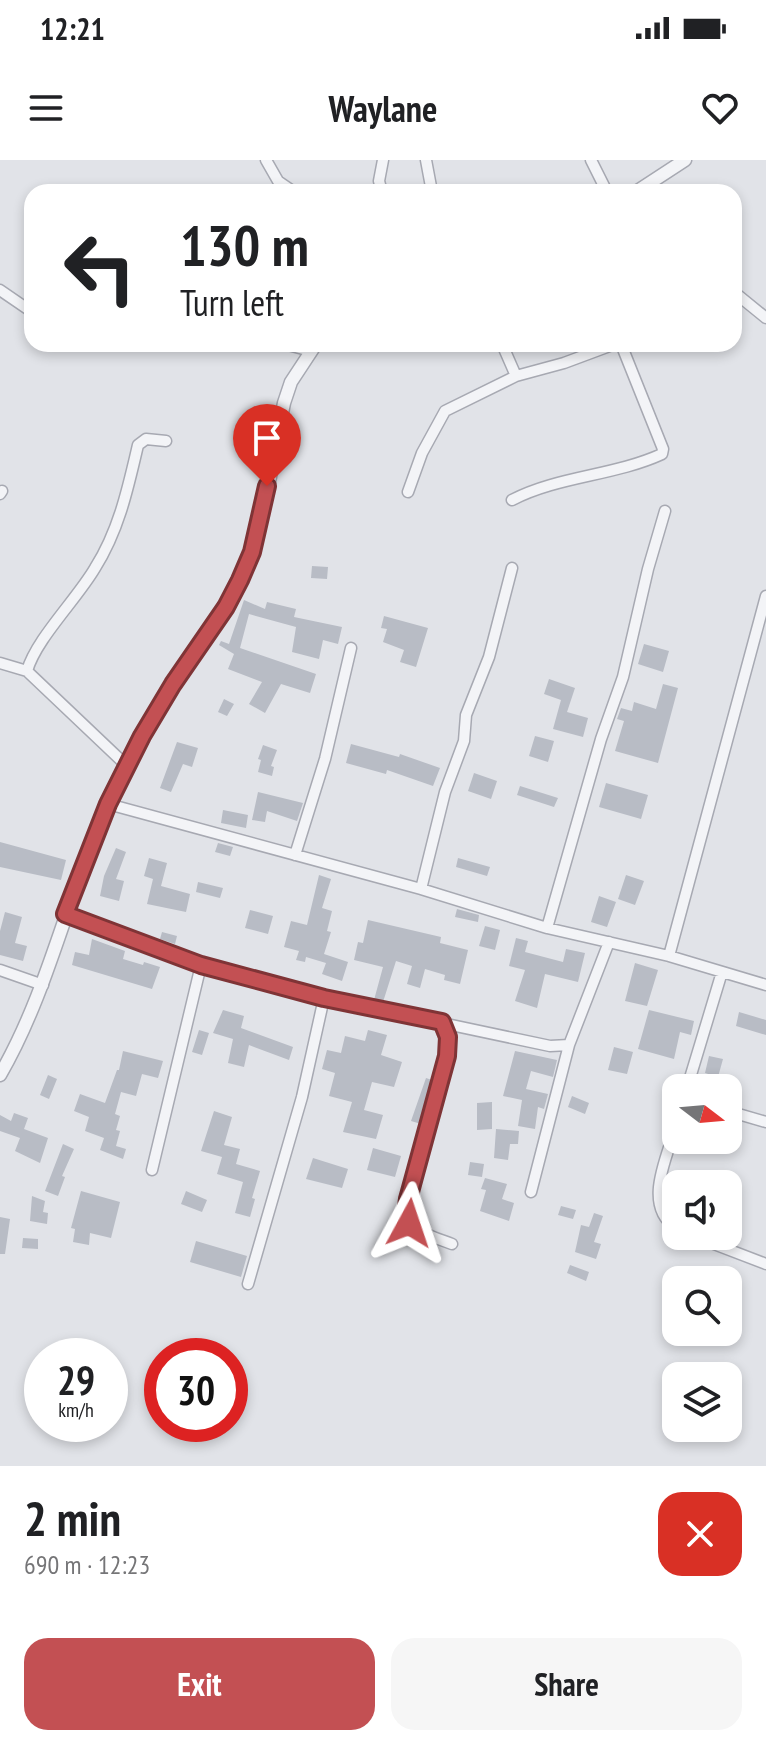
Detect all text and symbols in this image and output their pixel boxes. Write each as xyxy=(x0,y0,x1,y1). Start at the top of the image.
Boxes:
text: 12:21 xyxy=(40,9,105,48)
text: Waylane xyxy=(329,85,437,132)
icon: menu xyxy=(24,86,68,130)
icon: heart xyxy=(698,86,742,130)
text: 130 m xyxy=(180,209,309,281)
icon: left xyxy=(48,216,152,320)
text: Turn left xyxy=(180,279,284,326)
pin xyxy=(233,404,301,486)
icon: arrive xyxy=(245,416,289,460)
north arrow xyxy=(662,1074,742,1154)
map controls xyxy=(662,1074,742,1442)
button: sound xyxy=(662,1170,742,1250)
position arrow xyxy=(367,1181,451,1265)
button: search xyxy=(662,1266,742,1346)
speed limit sign: 30 xyxy=(144,1338,248,1442)
text: 29 xyxy=(57,1354,95,1406)
button: layers xyxy=(662,1362,742,1442)
text: km/h xyxy=(58,1397,94,1423)
text: 2 min xyxy=(24,1487,121,1549)
button: close xyxy=(658,1492,742,1576)
text: 690 m · 12:23 xyxy=(24,1548,150,1581)
button: Exit xyxy=(24,1638,375,1730)
button: Share xyxy=(391,1638,742,1730)

